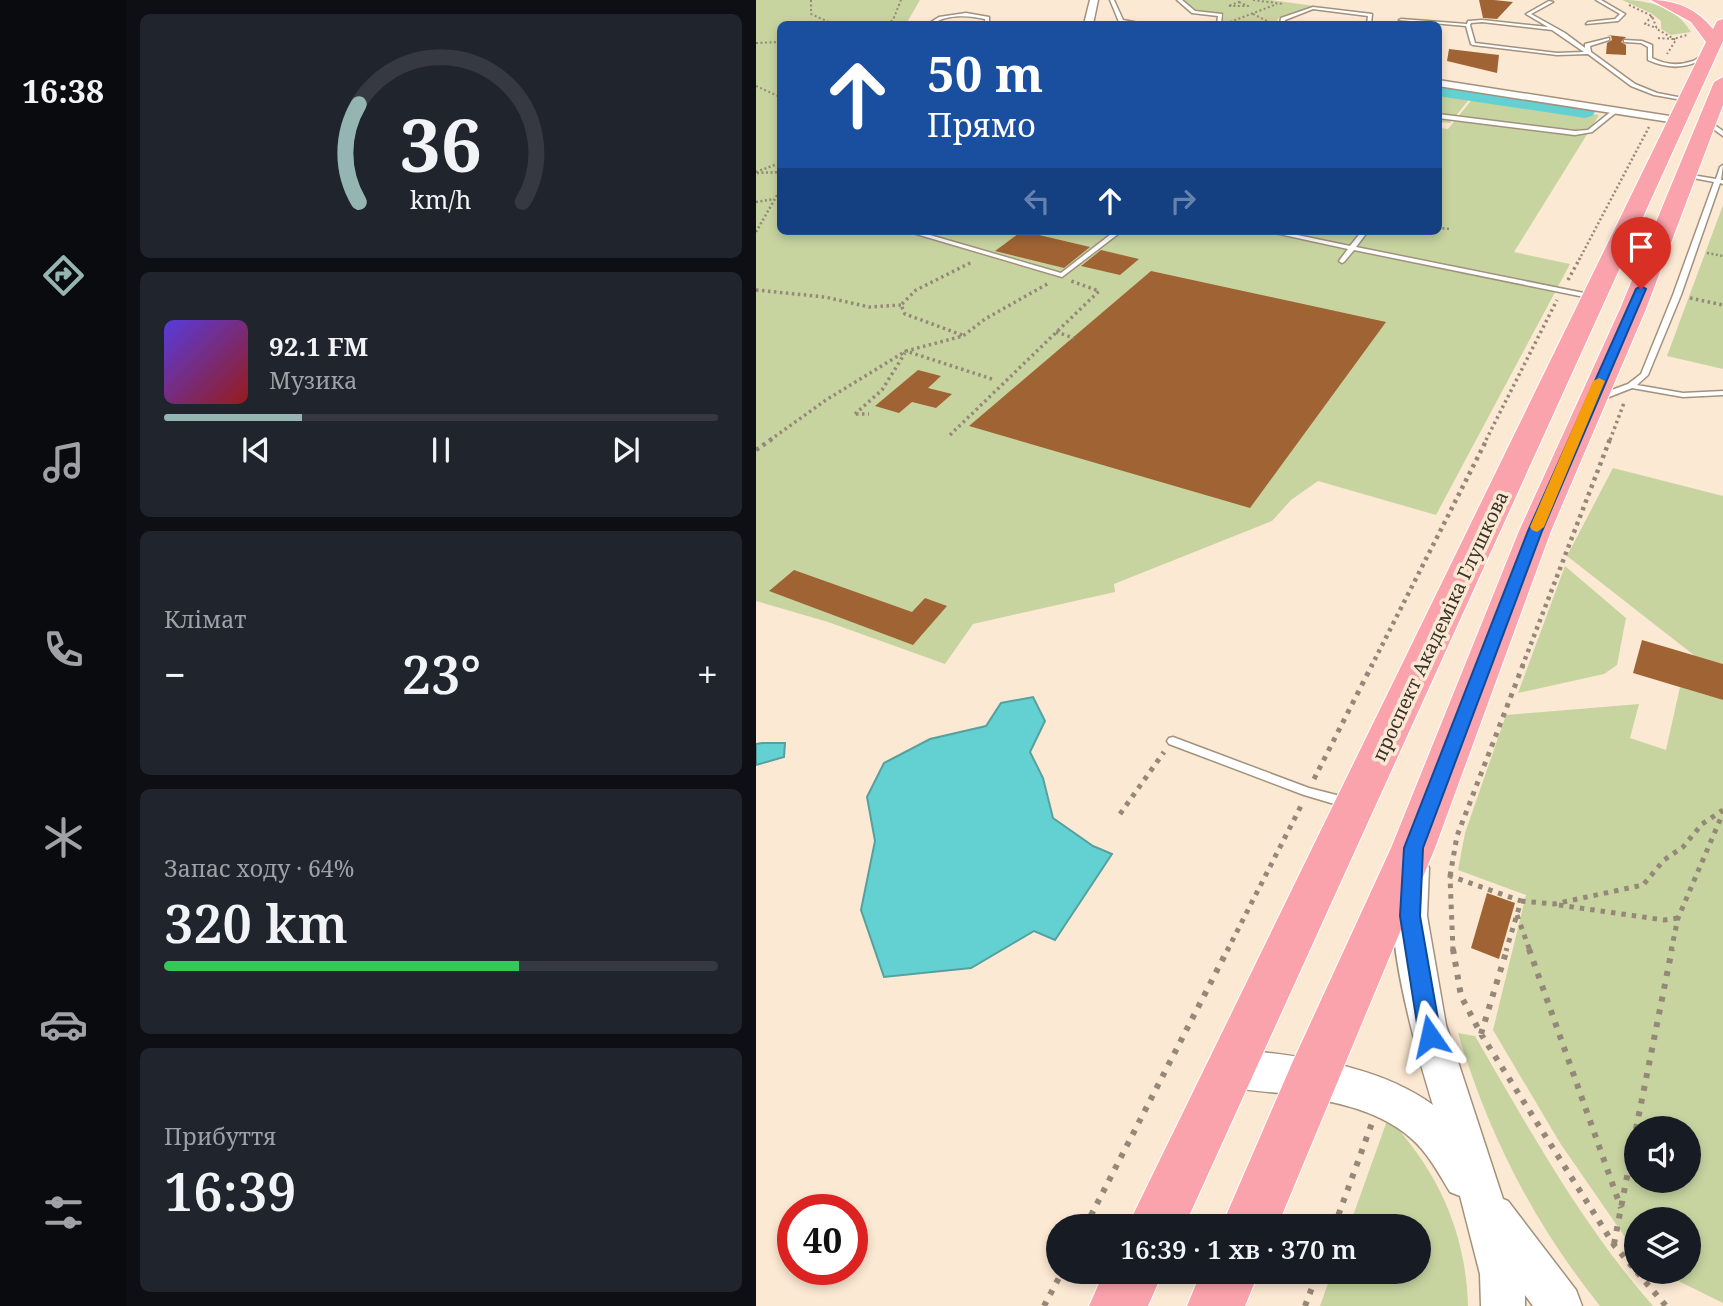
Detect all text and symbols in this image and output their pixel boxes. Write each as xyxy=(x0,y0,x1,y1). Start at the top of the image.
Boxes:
text: 50 m xyxy=(927,40,1043,106)
icon: ahead xyxy=(812,49,903,140)
text: 16:38 xyxy=(22,69,104,112)
text: 36 xyxy=(400,95,482,194)
text: Прямо xyxy=(927,103,1036,146)
text: km/h xyxy=(410,182,472,216)
icon: left xyxy=(1018,182,1056,220)
icon: ahead xyxy=(1091,182,1129,220)
icon: right xyxy=(1164,182,1202,220)
pin xyxy=(1611,217,1671,289)
icon: arrive xyxy=(1622,228,1660,266)
icon: directions xyxy=(39,251,88,300)
text: 92.1 FM xyxy=(269,328,368,364)
text: Музика xyxy=(269,364,357,396)
icon: previous xyxy=(237,431,275,469)
icon: pause xyxy=(422,431,460,469)
icon: next xyxy=(607,431,645,469)
icon: music xyxy=(39,438,88,487)
street label: проспект Академіка Глушкова xyxy=(1366,487,1514,765)
text: Клімат xyxy=(164,603,246,635)
icon: phone xyxy=(39,625,88,674)
text: 23° xyxy=(402,638,481,709)
text: − xyxy=(164,648,186,700)
text: + xyxy=(697,648,718,700)
icon: climate xyxy=(39,813,88,862)
text: Запас ходу · 64% xyxy=(164,852,354,884)
text: 320 km xyxy=(164,887,348,958)
position arrow xyxy=(1393,999,1467,1073)
icon: car xyxy=(39,1000,88,1049)
map controls xyxy=(1624,1116,1701,1284)
button: sound xyxy=(1624,1116,1701,1193)
text: Прибуття xyxy=(164,1120,276,1152)
text: 16:39 xyxy=(164,1155,297,1226)
icon: filters xyxy=(39,1188,88,1237)
speed limit sign: 40 xyxy=(777,1194,868,1285)
button: layers xyxy=(1624,1207,1701,1284)
text: 16:39 · 1 хв · 370 m xyxy=(1120,1231,1357,1267)

